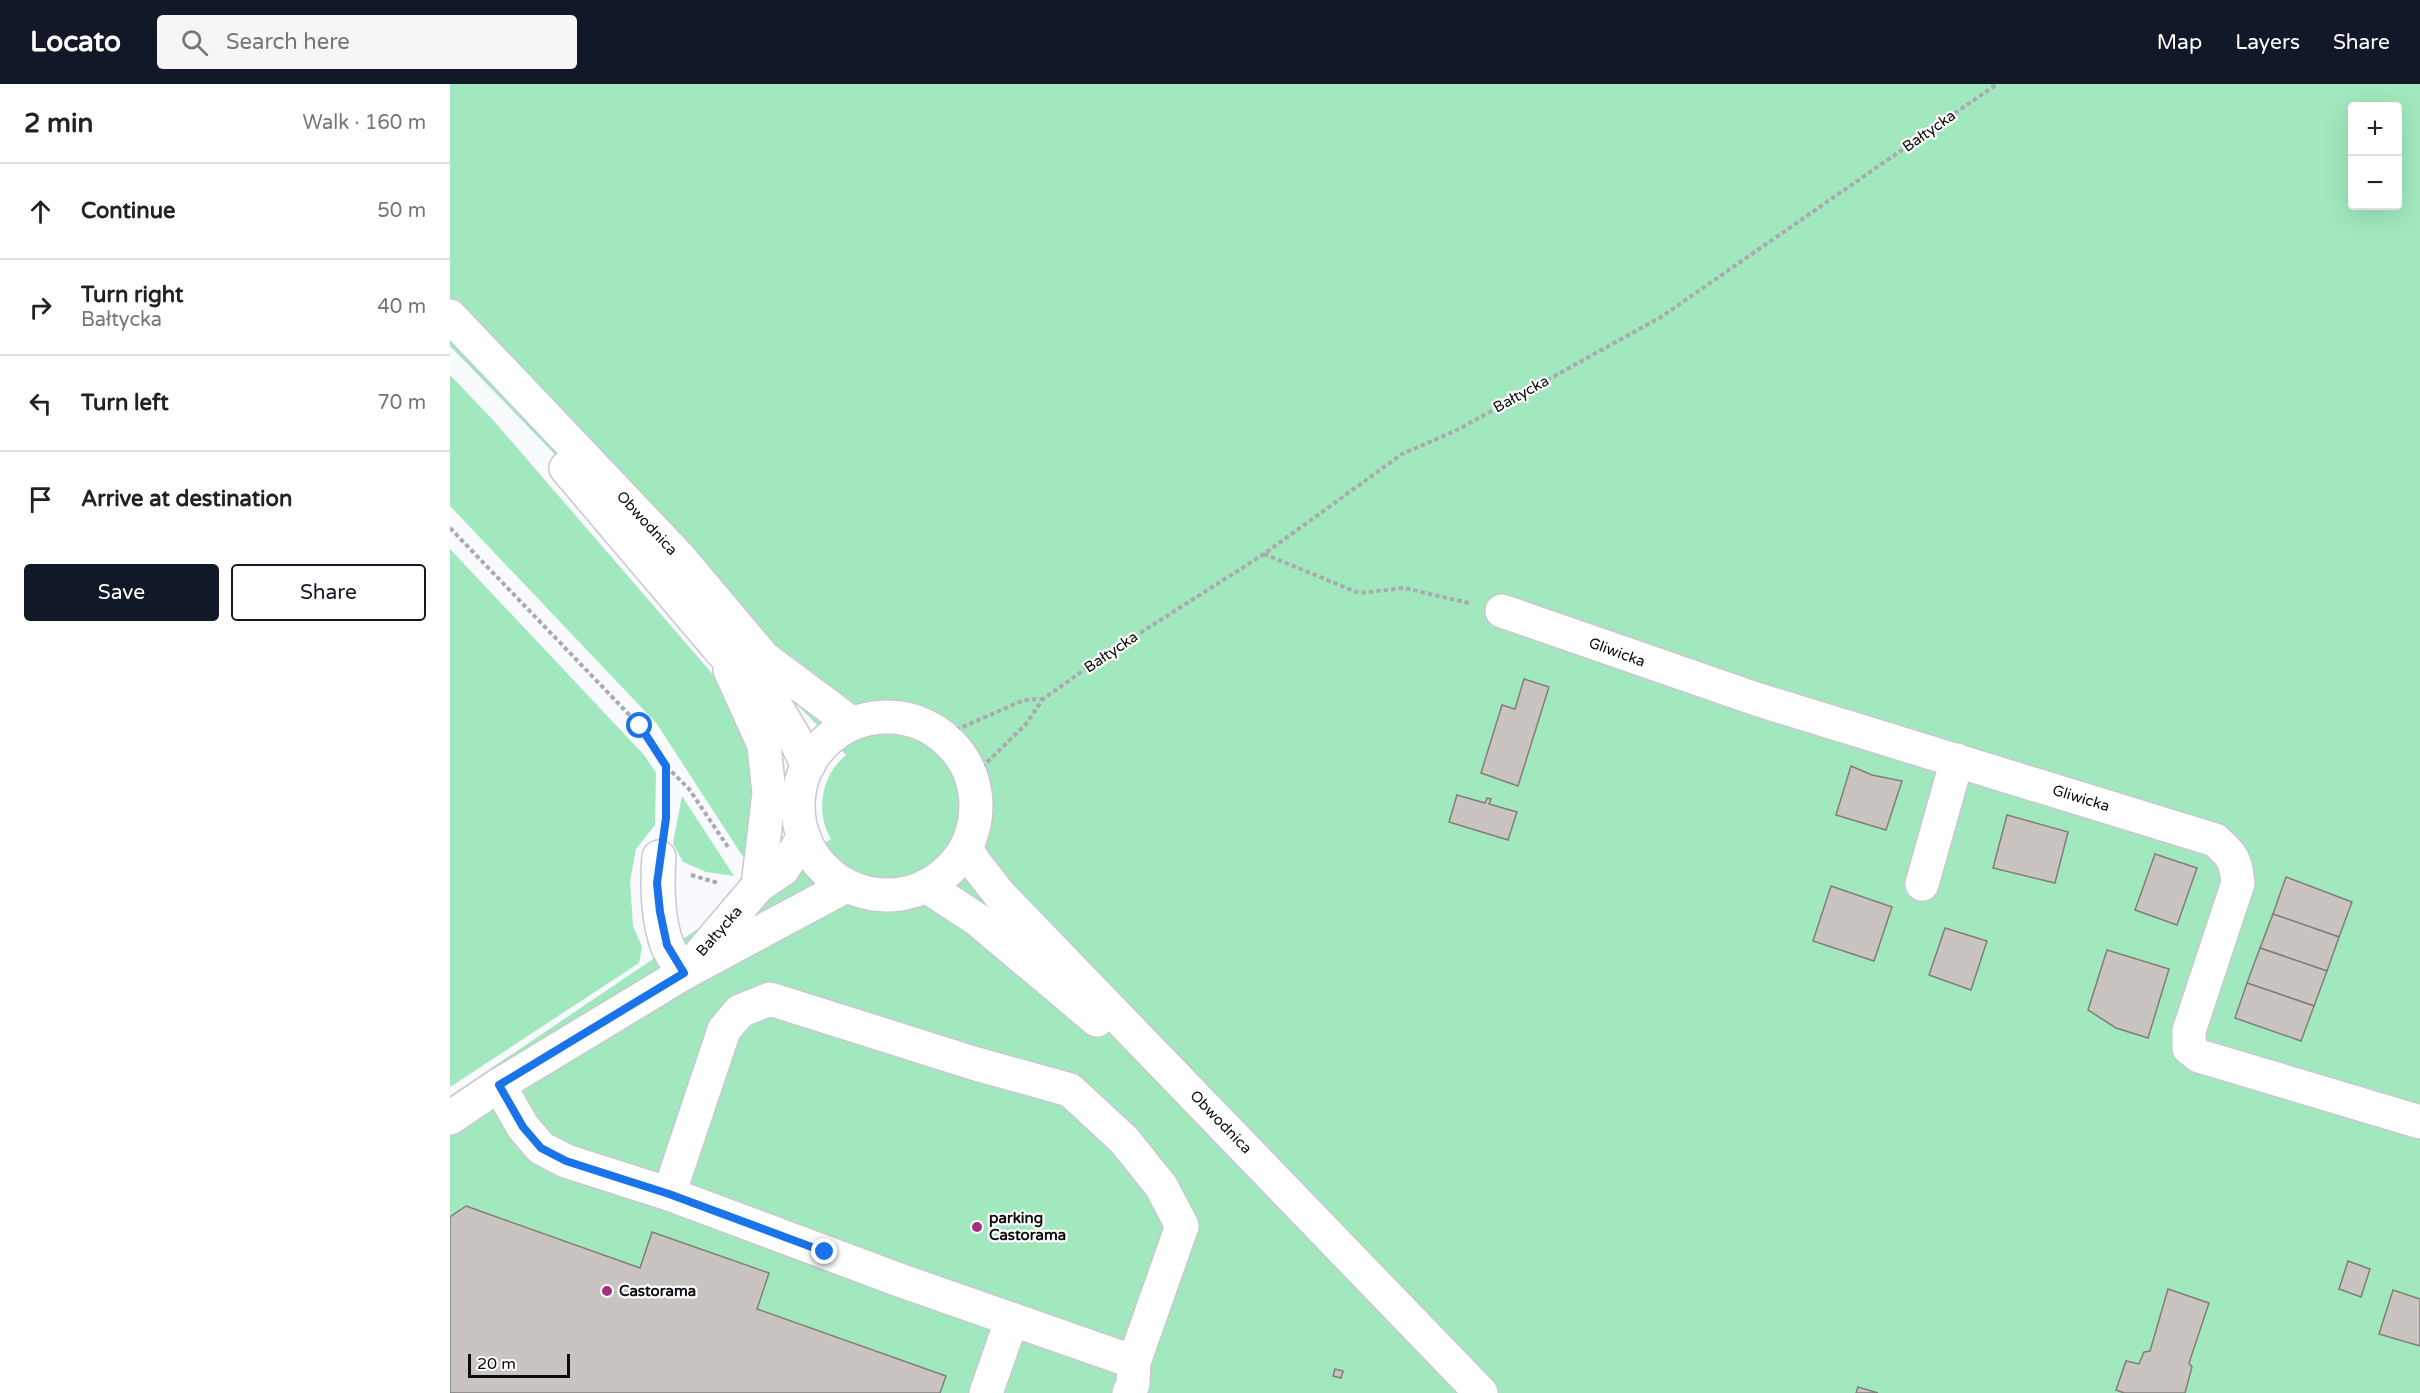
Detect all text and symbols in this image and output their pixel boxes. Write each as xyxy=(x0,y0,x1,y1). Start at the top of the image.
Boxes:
search box xyxy=(157,15,577,69)
text: Locato xyxy=(30,25,121,59)
icon: search xyxy=(178,26,211,59)
text: Search here xyxy=(226,29,350,55)
text: Map xyxy=(2157,30,2202,55)
text: Layers xyxy=(2235,30,2300,55)
text: Share xyxy=(2333,30,2390,55)
map controls xyxy=(2348,102,2402,210)
button: + xyxy=(2348,102,2402,156)
street label: Bałtycka xyxy=(1899,106,1959,156)
text: 2 min xyxy=(24,108,93,139)
text: Walk · 160 m xyxy=(303,111,426,135)
button: − xyxy=(2348,156,2402,210)
icon: ahead xyxy=(24,195,57,228)
text: Continue xyxy=(81,198,176,224)
text: 50 m xyxy=(377,199,426,223)
text: Turn right xyxy=(81,282,183,308)
icon: right xyxy=(24,291,57,324)
text: 40 m xyxy=(377,295,426,319)
text: Bałtycka xyxy=(81,308,162,332)
street label: Bałtycka xyxy=(1490,371,1552,417)
icon: left xyxy=(24,387,57,420)
text: Turn left xyxy=(81,390,169,416)
text: 70 m xyxy=(377,391,426,415)
icon: arrive xyxy=(24,483,57,516)
text: Arrive at destination xyxy=(81,486,292,512)
street label: Obwodnica xyxy=(613,487,681,559)
button: Save xyxy=(24,564,219,621)
button: Share xyxy=(231,564,426,621)
street label: Bałtycka xyxy=(1081,628,1141,676)
street label: Gliwicka xyxy=(1586,633,1648,671)
route start xyxy=(626,712,652,738)
street label: Gliwicka xyxy=(2050,781,2112,815)
street label: Bałtycka xyxy=(692,902,746,960)
street label: Obwodnica xyxy=(1186,1087,1256,1157)
place label: parking Castorama xyxy=(989,1209,1066,1244)
marker: parking Castorama xyxy=(970,1220,984,1234)
route end xyxy=(811,1238,837,1264)
place label: Castorama xyxy=(619,1282,696,1300)
marker: Castorama xyxy=(600,1284,614,1298)
scale bar xyxy=(468,1351,570,1378)
text: 20 m xyxy=(477,1354,516,1374)

